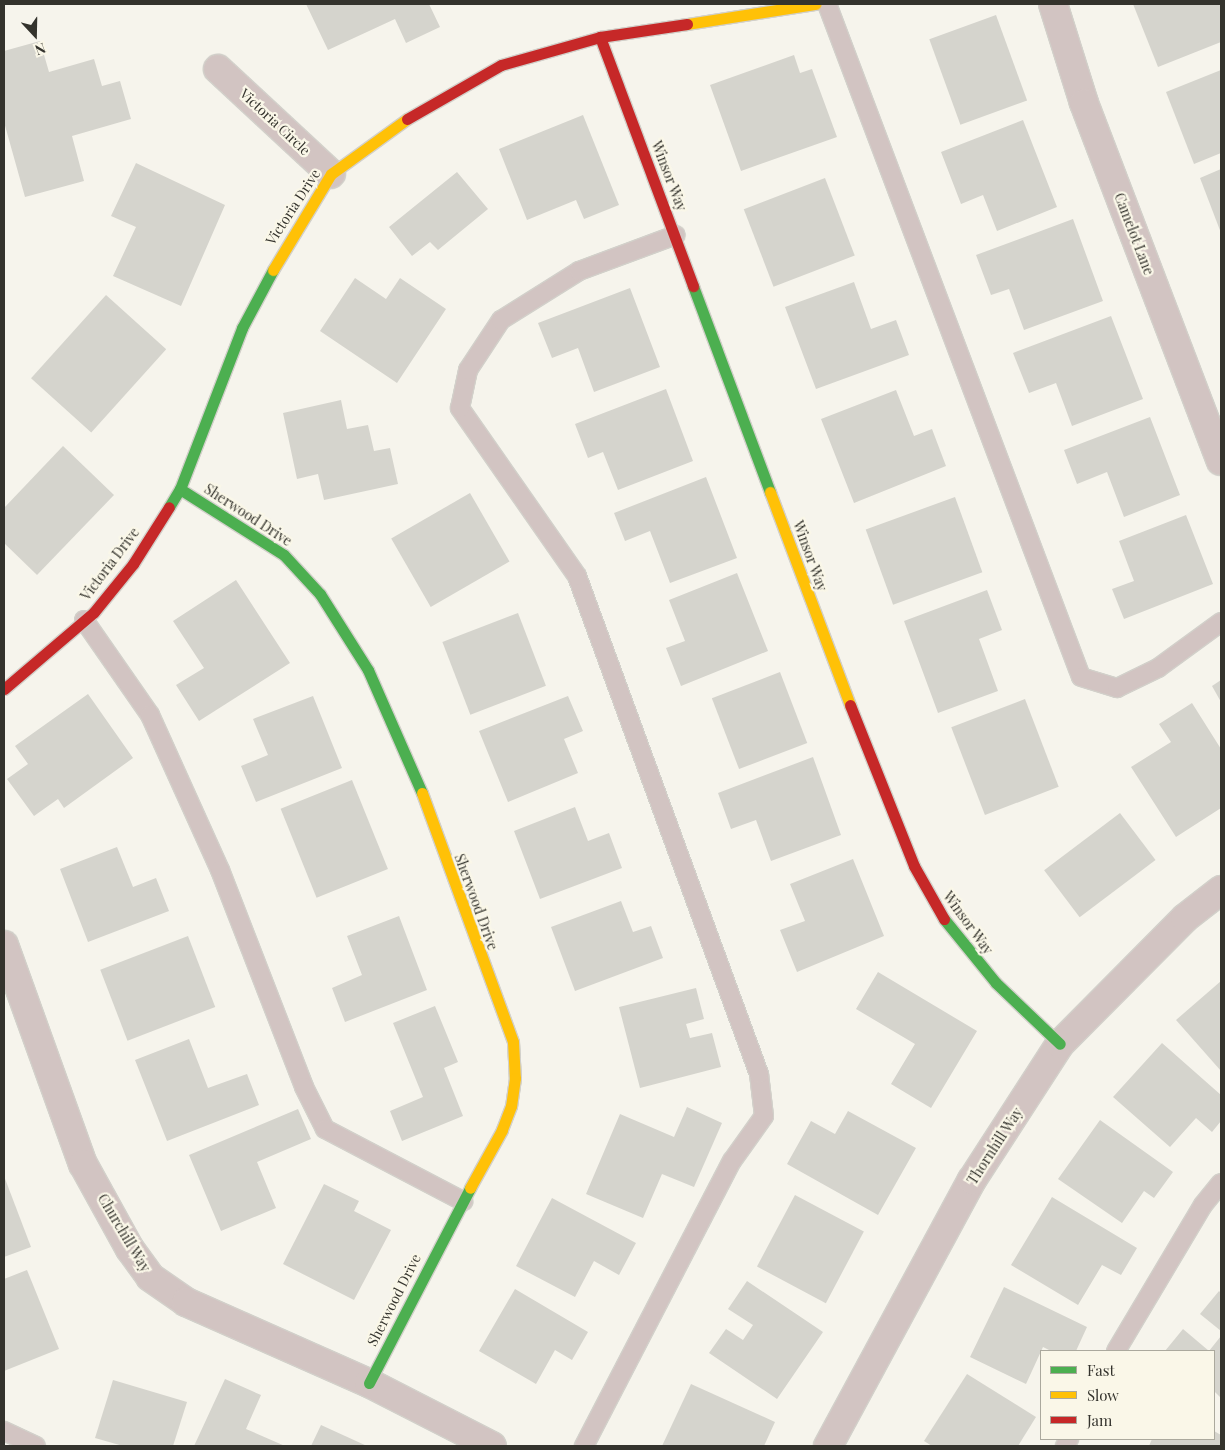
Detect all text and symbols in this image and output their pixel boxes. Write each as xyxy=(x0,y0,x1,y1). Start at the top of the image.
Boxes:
north arrow xyxy=(10,10,60,60)
text: N xyxy=(32,39,49,60)
street label: Victoria Circle xyxy=(236,85,314,159)
street label: Winsor Way xyxy=(648,138,690,214)
street label: Victoria Drive xyxy=(262,166,324,248)
street label: Camelot Lane xyxy=(1111,190,1157,278)
street label: Sherwood Drive xyxy=(201,480,295,550)
street label: Winsor Way xyxy=(789,518,831,594)
street label: Victoria Drive xyxy=(77,524,143,604)
street label: Sherwood Drive xyxy=(451,852,501,952)
street label: Winsor Way xyxy=(939,888,997,958)
street label: Thornhill Way xyxy=(964,1104,1026,1188)
street label: Churchill Way xyxy=(94,1191,154,1275)
street label: Sherwood Drive xyxy=(364,1251,424,1349)
legend xyxy=(1040,1350,1215,1440)
text: Fast xyxy=(1087,1360,1115,1380)
text: Slow xyxy=(1087,1385,1119,1405)
text: Jam xyxy=(1087,1410,1112,1430)

